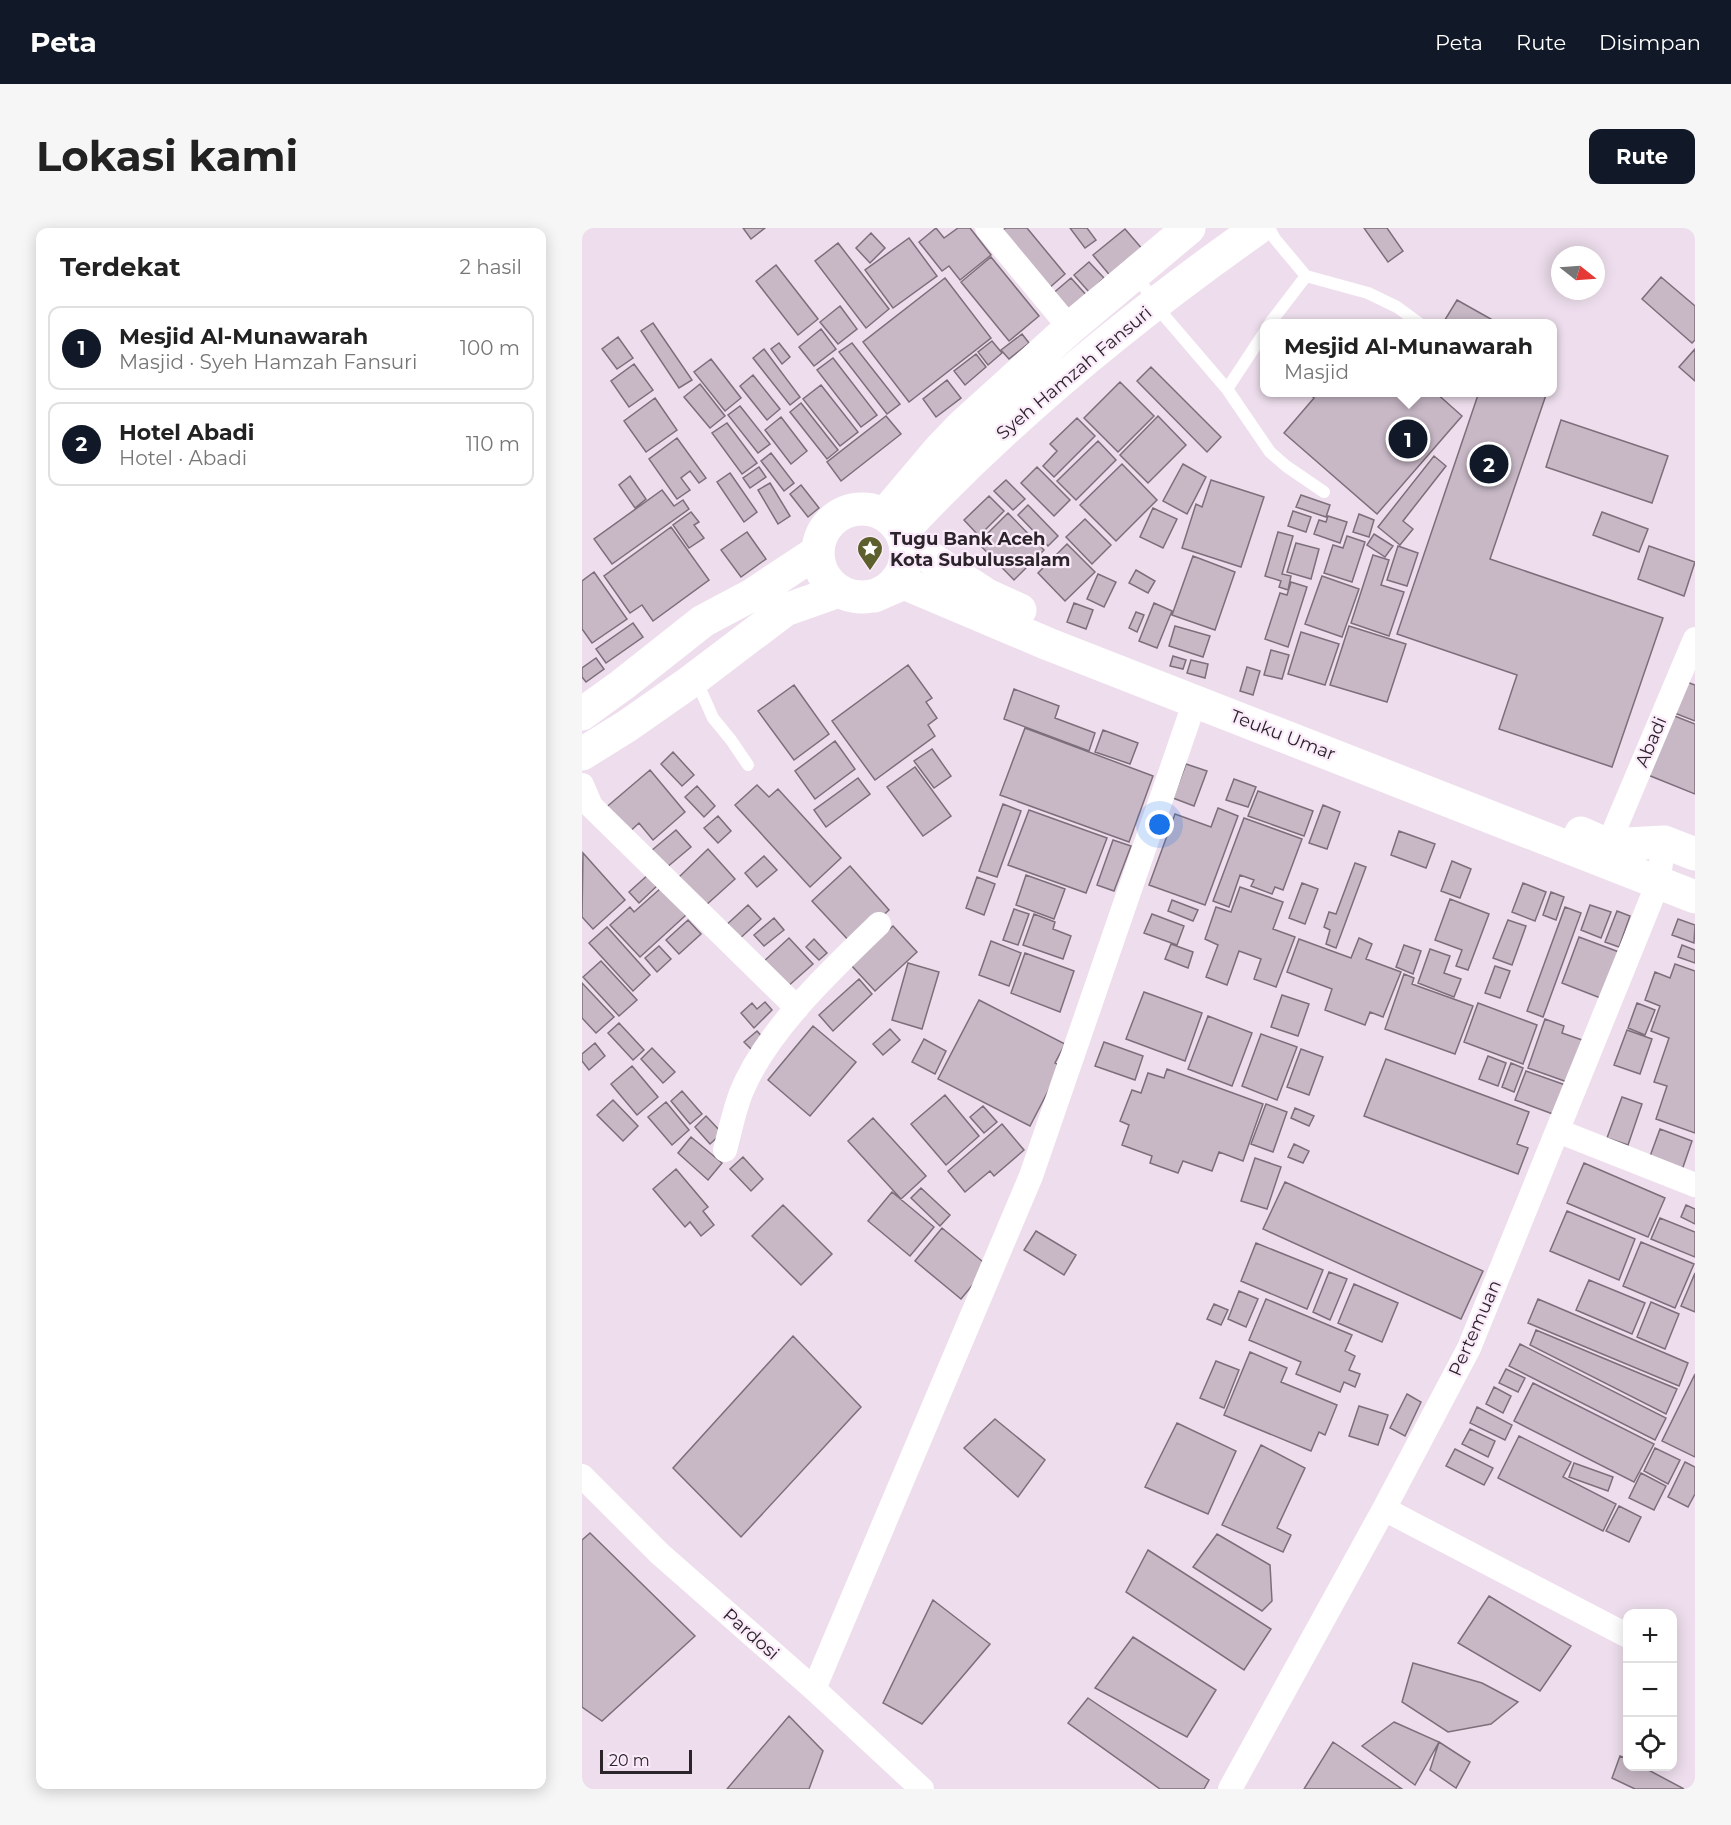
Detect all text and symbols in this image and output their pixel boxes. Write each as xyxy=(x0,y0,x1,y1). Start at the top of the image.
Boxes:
text: Peta xyxy=(30,25,97,59)
text: Peta xyxy=(1435,30,1483,55)
text: Rute xyxy=(1516,30,1566,55)
text: Disimpan xyxy=(1599,30,1701,55)
button: Rute xyxy=(1589,129,1695,184)
text: Lokasi kami xyxy=(36,130,298,182)
north arrow xyxy=(1551,246,1605,300)
text: Terdekat xyxy=(60,251,181,283)
text: 2 hasil xyxy=(460,255,522,279)
street label: Syeh Hamzah Fansuri xyxy=(992,302,1156,444)
popup xyxy=(1260,319,1557,397)
text: Mesjid Al-Munawarah xyxy=(119,323,368,350)
text: Mesjid Al-Munawarah xyxy=(1284,333,1533,360)
text: 1 xyxy=(78,336,85,360)
text: 100 m xyxy=(460,336,520,360)
text: Masjid · Syeh Hamzah Fansuri xyxy=(119,350,417,374)
text: Masjid xyxy=(1284,360,1349,384)
pin: 1 xyxy=(1388,416,1428,462)
text: Hotel Abadi xyxy=(119,419,254,446)
text: 2 xyxy=(76,432,87,456)
text: 110 m xyxy=(466,432,520,456)
pin: 2 xyxy=(1470,442,1508,486)
text: Hotel · Abadi xyxy=(119,446,247,470)
place label: Tugu Bank Aceh Kota Subulussalam xyxy=(890,528,1070,571)
place icon: Tugu Bank Aceh Kota Subulussalam xyxy=(855,534,885,572)
street label: Teuku Umar xyxy=(1227,705,1339,765)
street label: Abadi xyxy=(1631,713,1671,771)
your location xyxy=(1145,810,1174,839)
street label: Pertemuan xyxy=(1444,1277,1506,1379)
street label: Pardosi xyxy=(718,1604,784,1664)
map controls xyxy=(1623,1609,1677,1771)
button: + xyxy=(1623,1609,1677,1663)
button: − xyxy=(1623,1663,1677,1717)
button: locate xyxy=(1623,1717,1677,1771)
scale bar xyxy=(600,1747,692,1774)
text: 20 m xyxy=(609,1751,650,1770)

